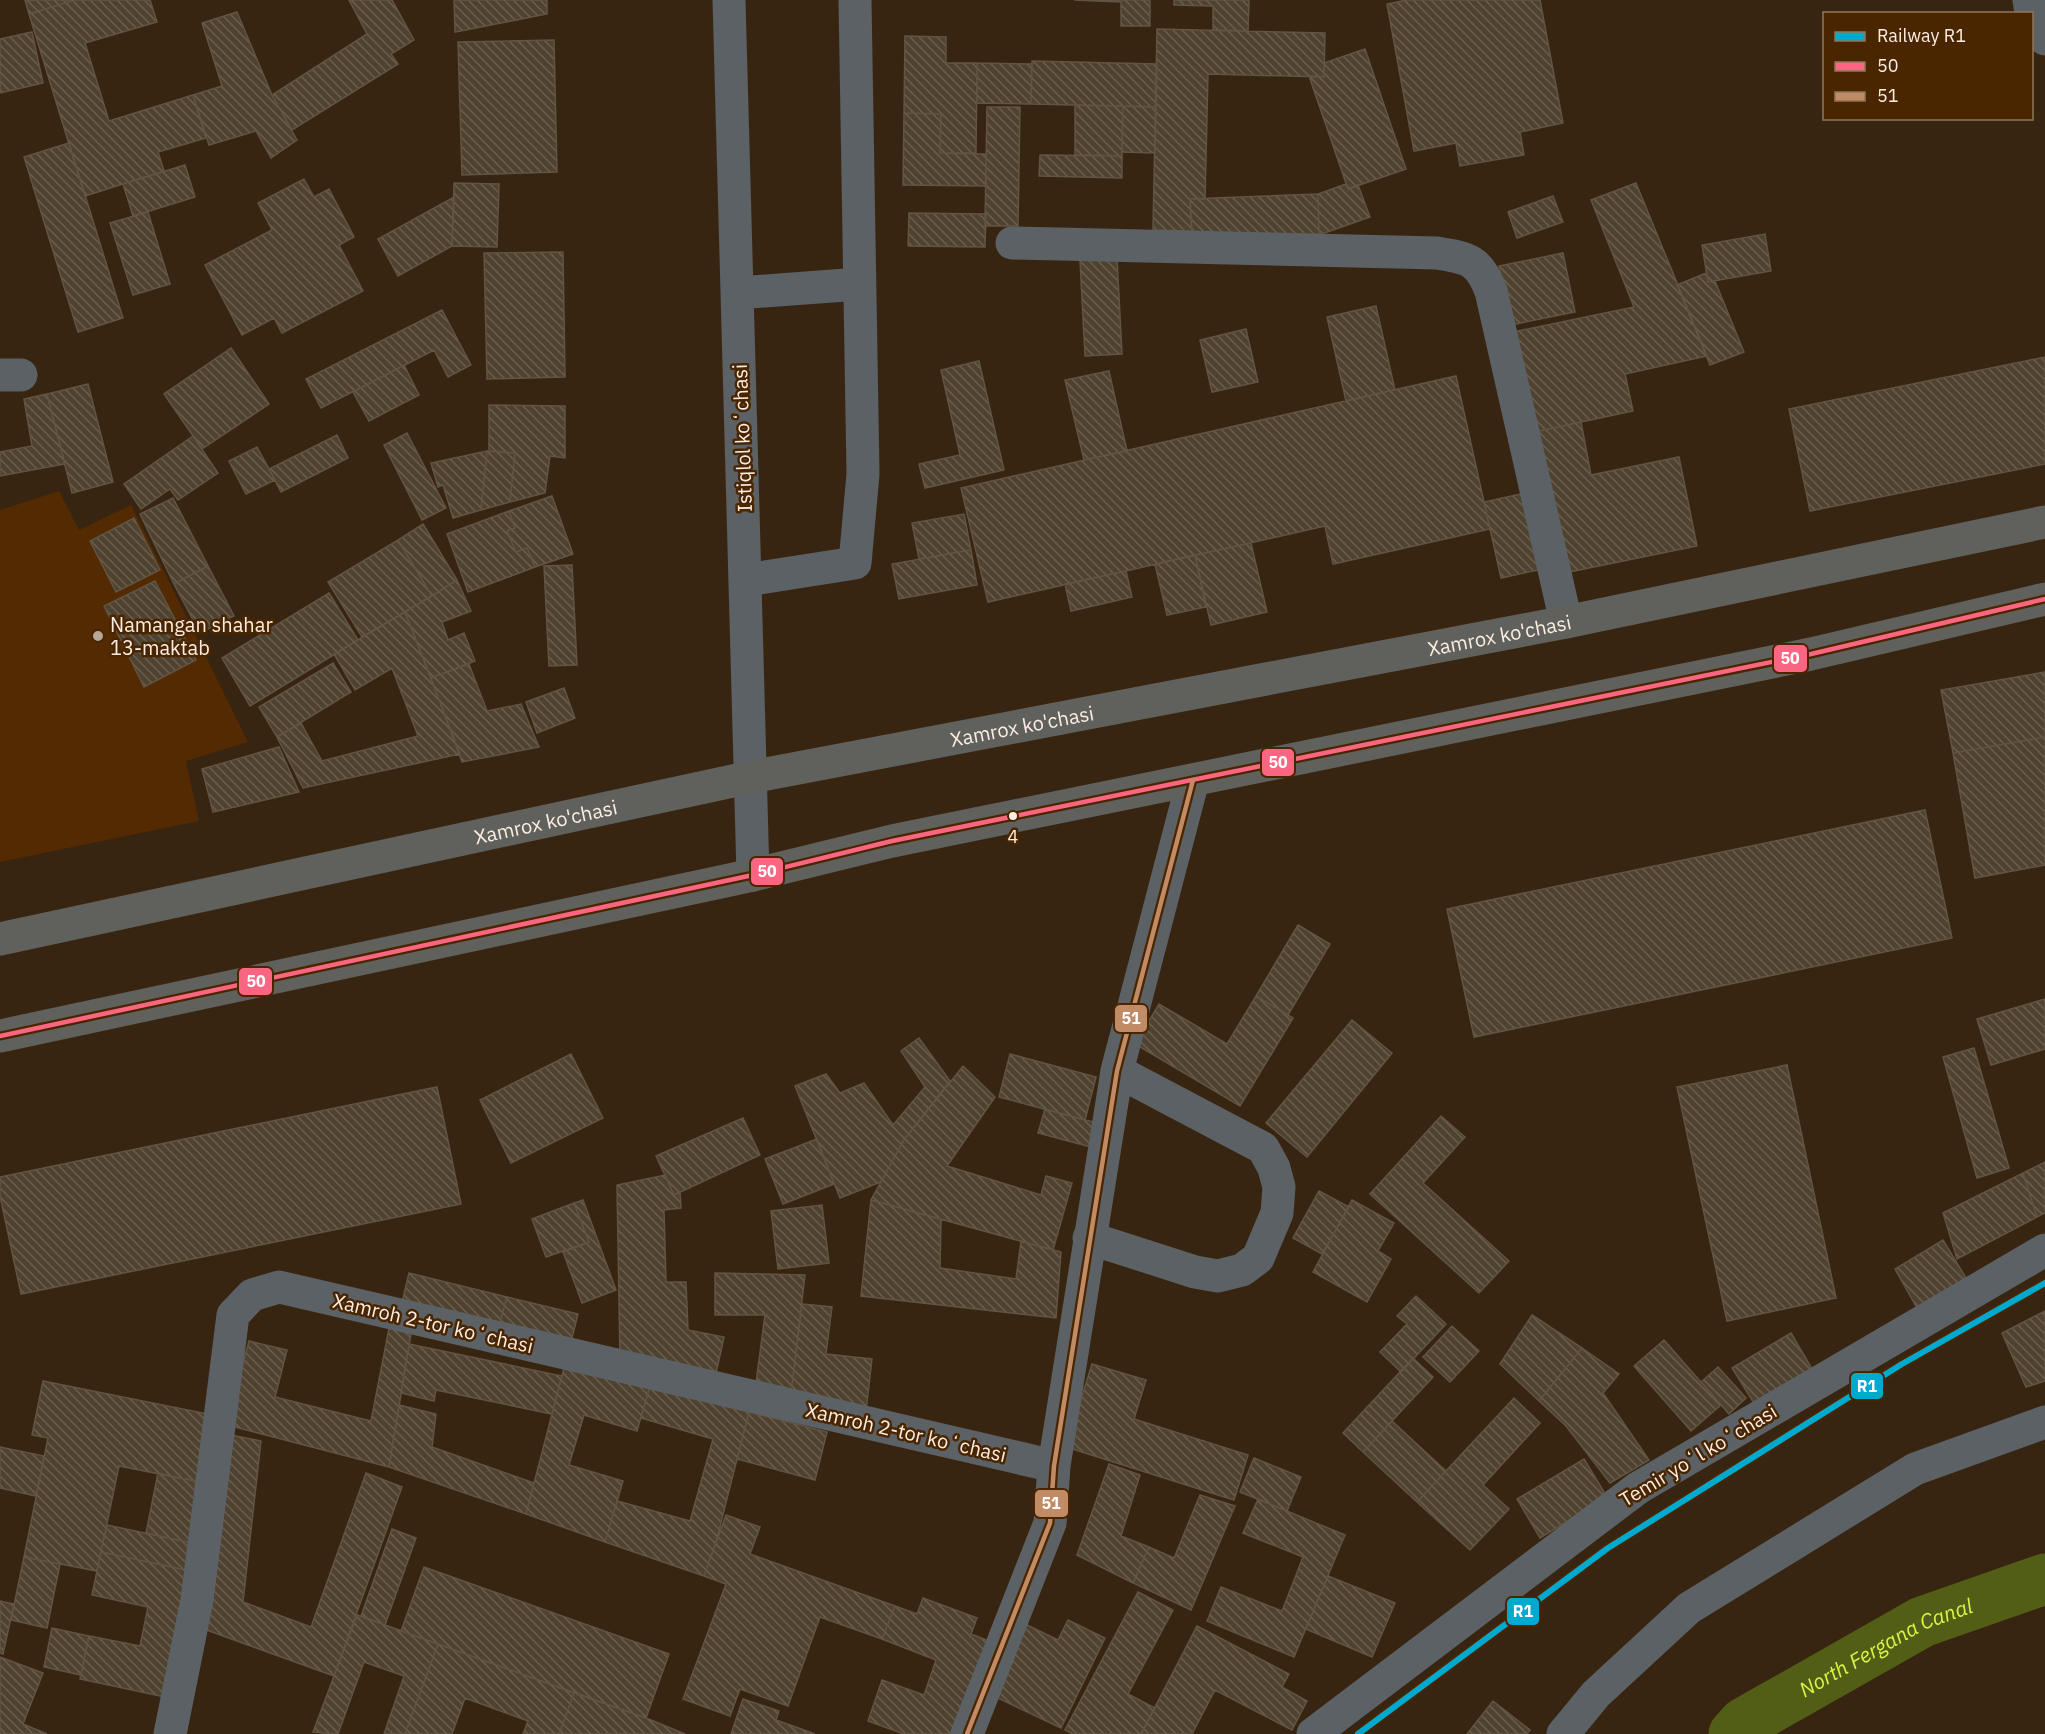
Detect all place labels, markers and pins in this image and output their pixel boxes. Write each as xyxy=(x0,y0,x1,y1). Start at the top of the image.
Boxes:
place label: Namangan shahar 13-maktab xyxy=(110,611,273,661)
marker: Namangan shahar 13-maktab xyxy=(91,629,105,643)
marker: 4 xyxy=(1007,810,1019,822)
place label: 4 xyxy=(1008,825,1019,848)

